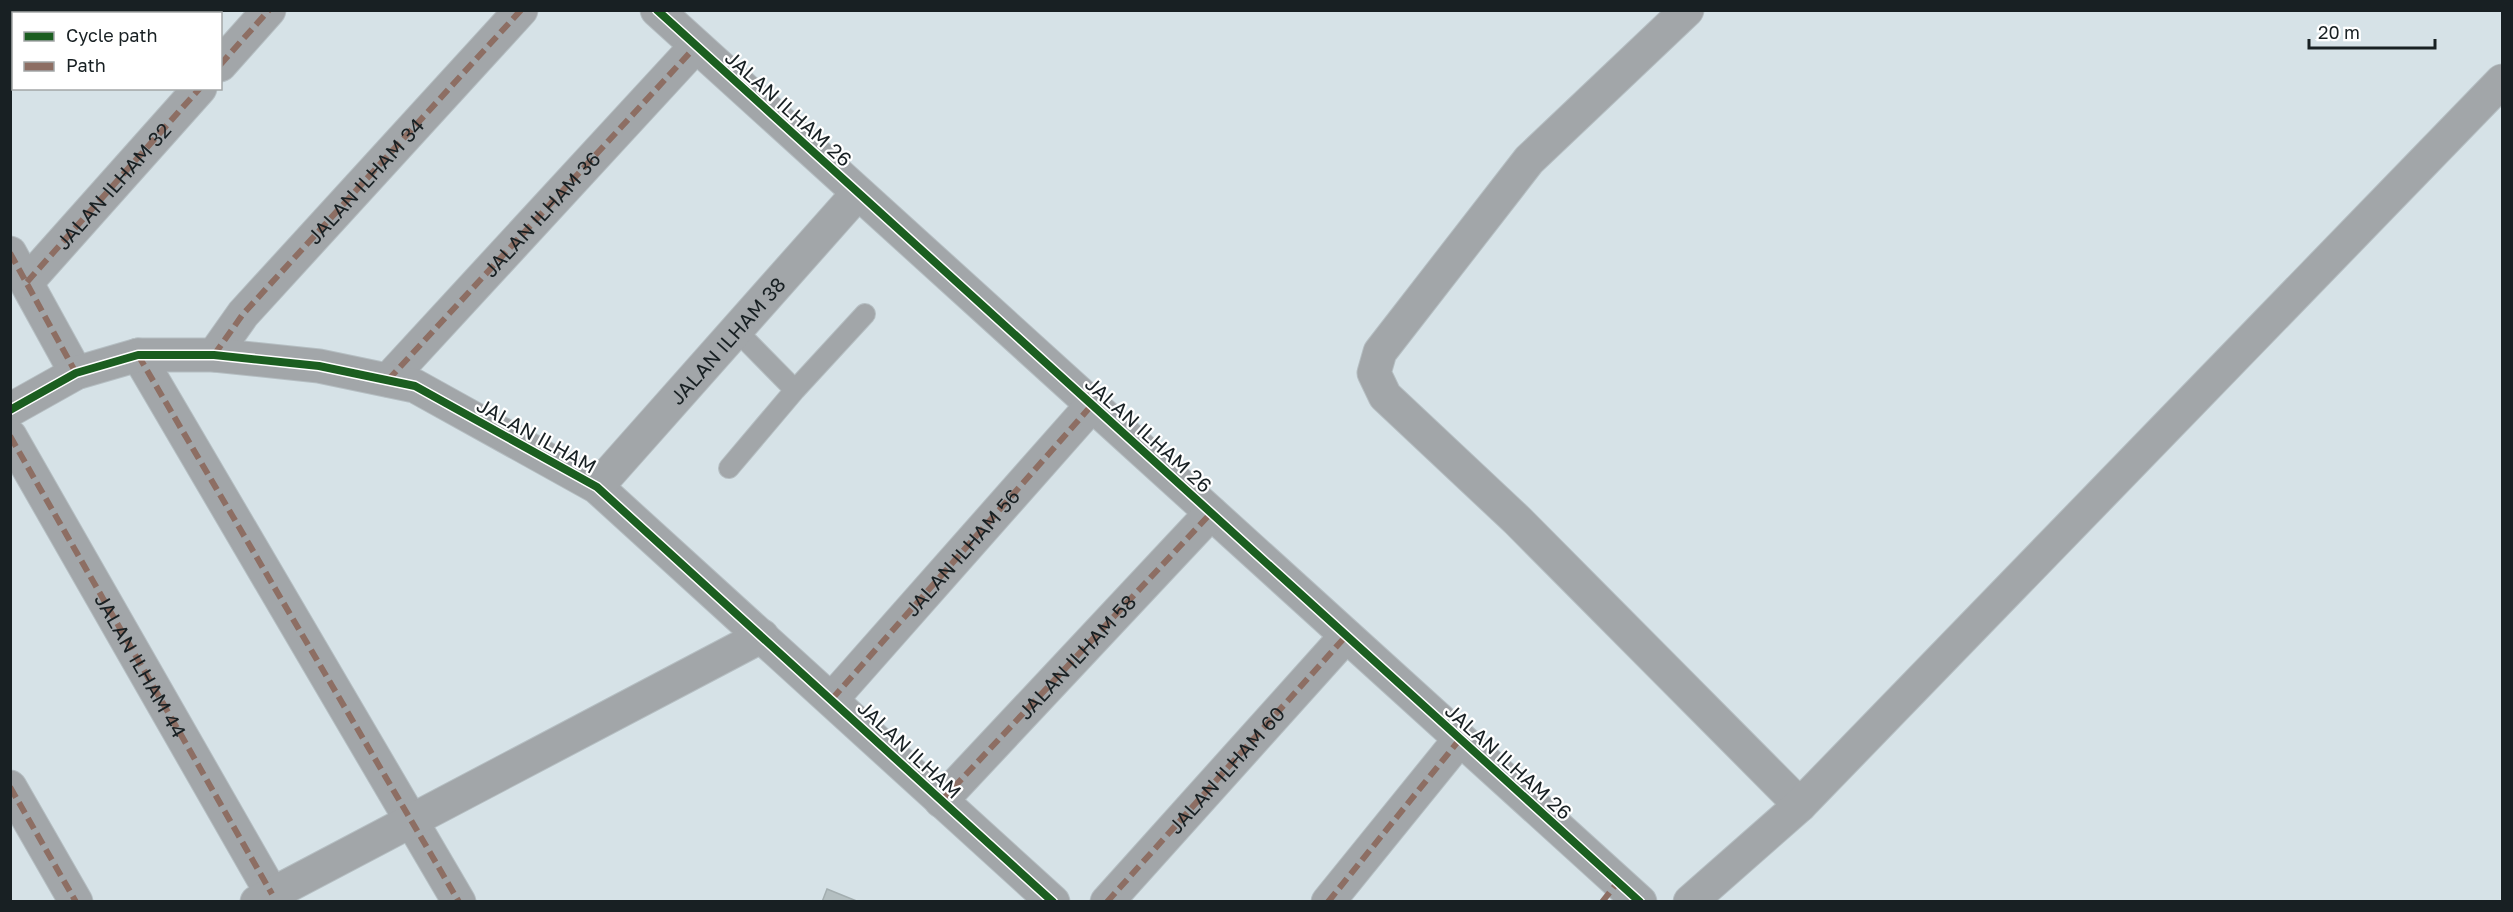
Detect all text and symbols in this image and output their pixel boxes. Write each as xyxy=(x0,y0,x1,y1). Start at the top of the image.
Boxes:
legend xyxy=(12,12,222,90)
scale bar xyxy=(2309,12,2435,50)
text: 20 m xyxy=(2318,21,2360,43)
text: Cycle path xyxy=(66,24,158,46)
street label: JALAN ILHAM 26 xyxy=(721,45,857,171)
text: Path xyxy=(66,54,106,76)
street label: JALAN ILHAM 34 xyxy=(302,113,428,248)
street label: JALAN ILHAM 32 xyxy=(50,118,175,254)
street label: JALAN ILHAM 36 xyxy=(478,146,605,281)
street label: JALAN ILHAM 38 xyxy=(664,272,790,409)
street label: JALAN ILHAM 26 xyxy=(1081,371,1217,497)
street label: JALAN ILHAM xyxy=(473,392,601,478)
street label: JALAN ILHAM 56 xyxy=(899,484,1024,621)
street label: JALAN ILHAM 44 xyxy=(90,589,192,742)
street label: JALAN ILHAM 58 xyxy=(1012,589,1141,724)
street label: JALAN ILHAM xyxy=(853,695,967,803)
street label: JALAN ILHAM 26 xyxy=(1441,698,1577,824)
street label: JALAN ILHAM 60 xyxy=(1163,701,1289,838)

